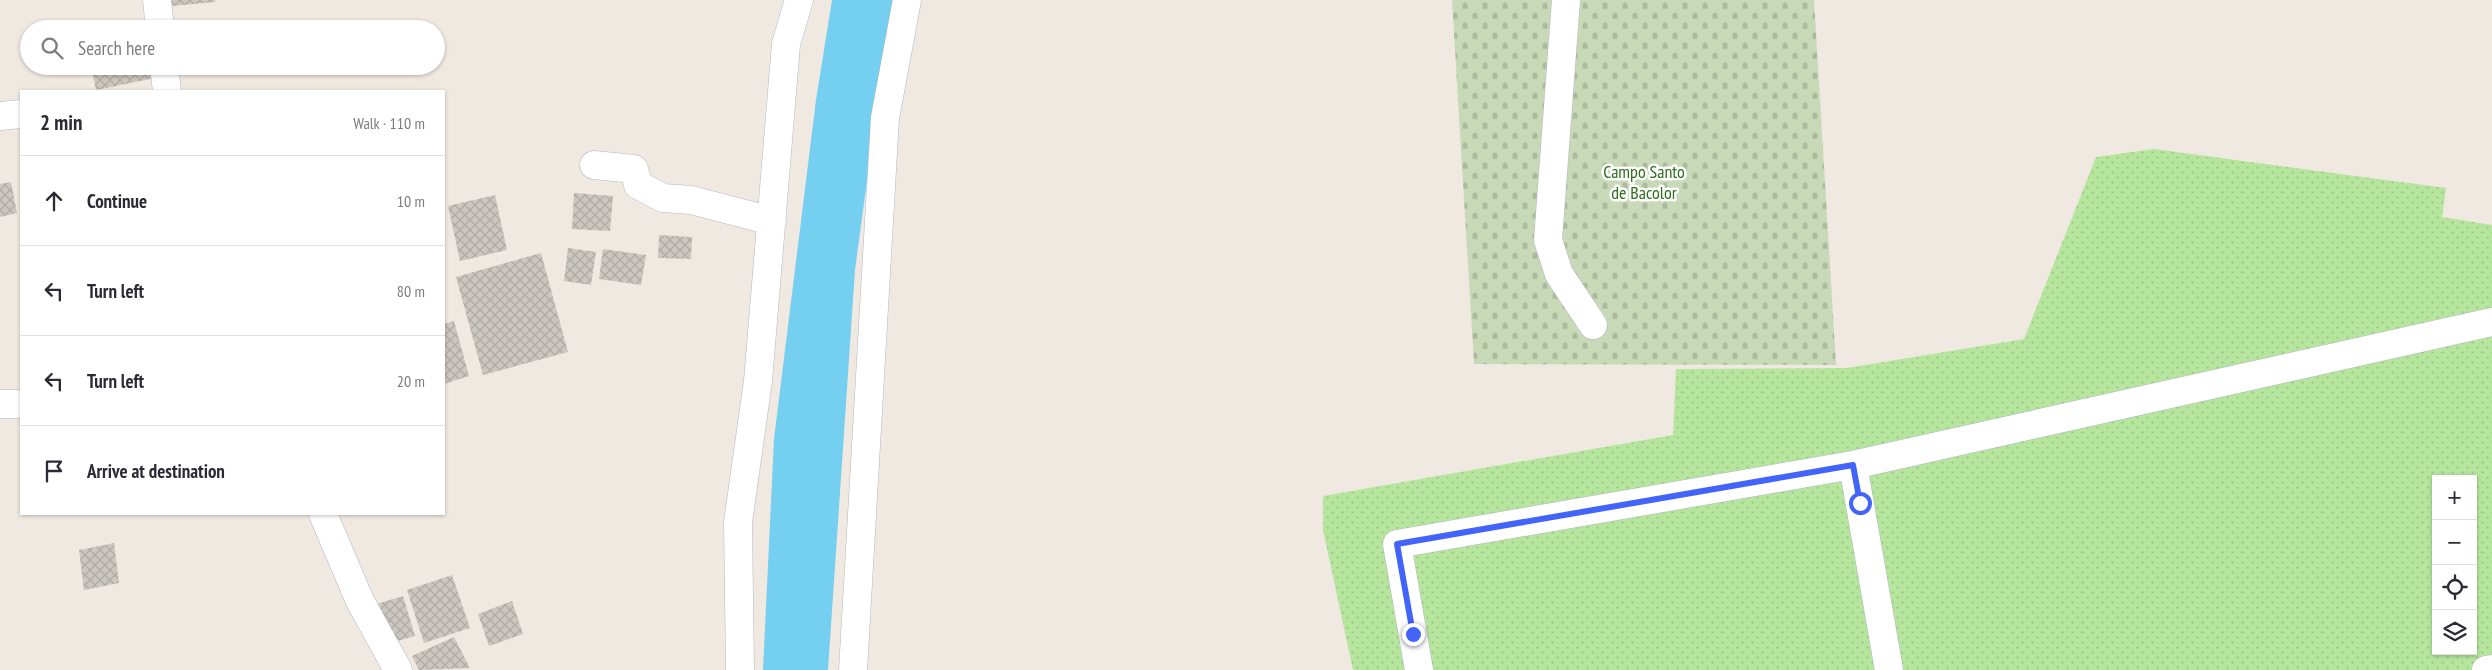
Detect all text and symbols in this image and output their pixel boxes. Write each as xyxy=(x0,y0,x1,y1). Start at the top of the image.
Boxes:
search box xyxy=(20,20,445,75)
icon: search xyxy=(38,34,66,62)
text: Search here xyxy=(78,36,155,60)
text: 2 min xyxy=(40,109,82,136)
text: Walk · 110 m xyxy=(353,113,425,133)
park label: Campo Santo de Bacolor xyxy=(1603,160,1685,204)
icon: ahead xyxy=(40,187,68,215)
text: Continue xyxy=(87,189,147,213)
text: 10 m xyxy=(397,191,425,211)
icon: left xyxy=(40,277,68,305)
text: Turn left xyxy=(87,279,144,303)
text: 80 m xyxy=(397,281,425,301)
icon: left xyxy=(40,367,68,395)
text: Turn left xyxy=(87,369,144,393)
text: 20 m xyxy=(397,371,425,391)
icon: arrive xyxy=(40,457,68,485)
text: Arrive at destination xyxy=(87,459,225,483)
map controls xyxy=(2432,475,2477,655)
button: + xyxy=(2432,475,2477,520)
route start xyxy=(1849,492,1872,515)
button: − xyxy=(2432,520,2477,565)
button: locate xyxy=(2432,565,2477,610)
button: layers xyxy=(2432,610,2477,655)
route end xyxy=(1402,623,1425,646)

